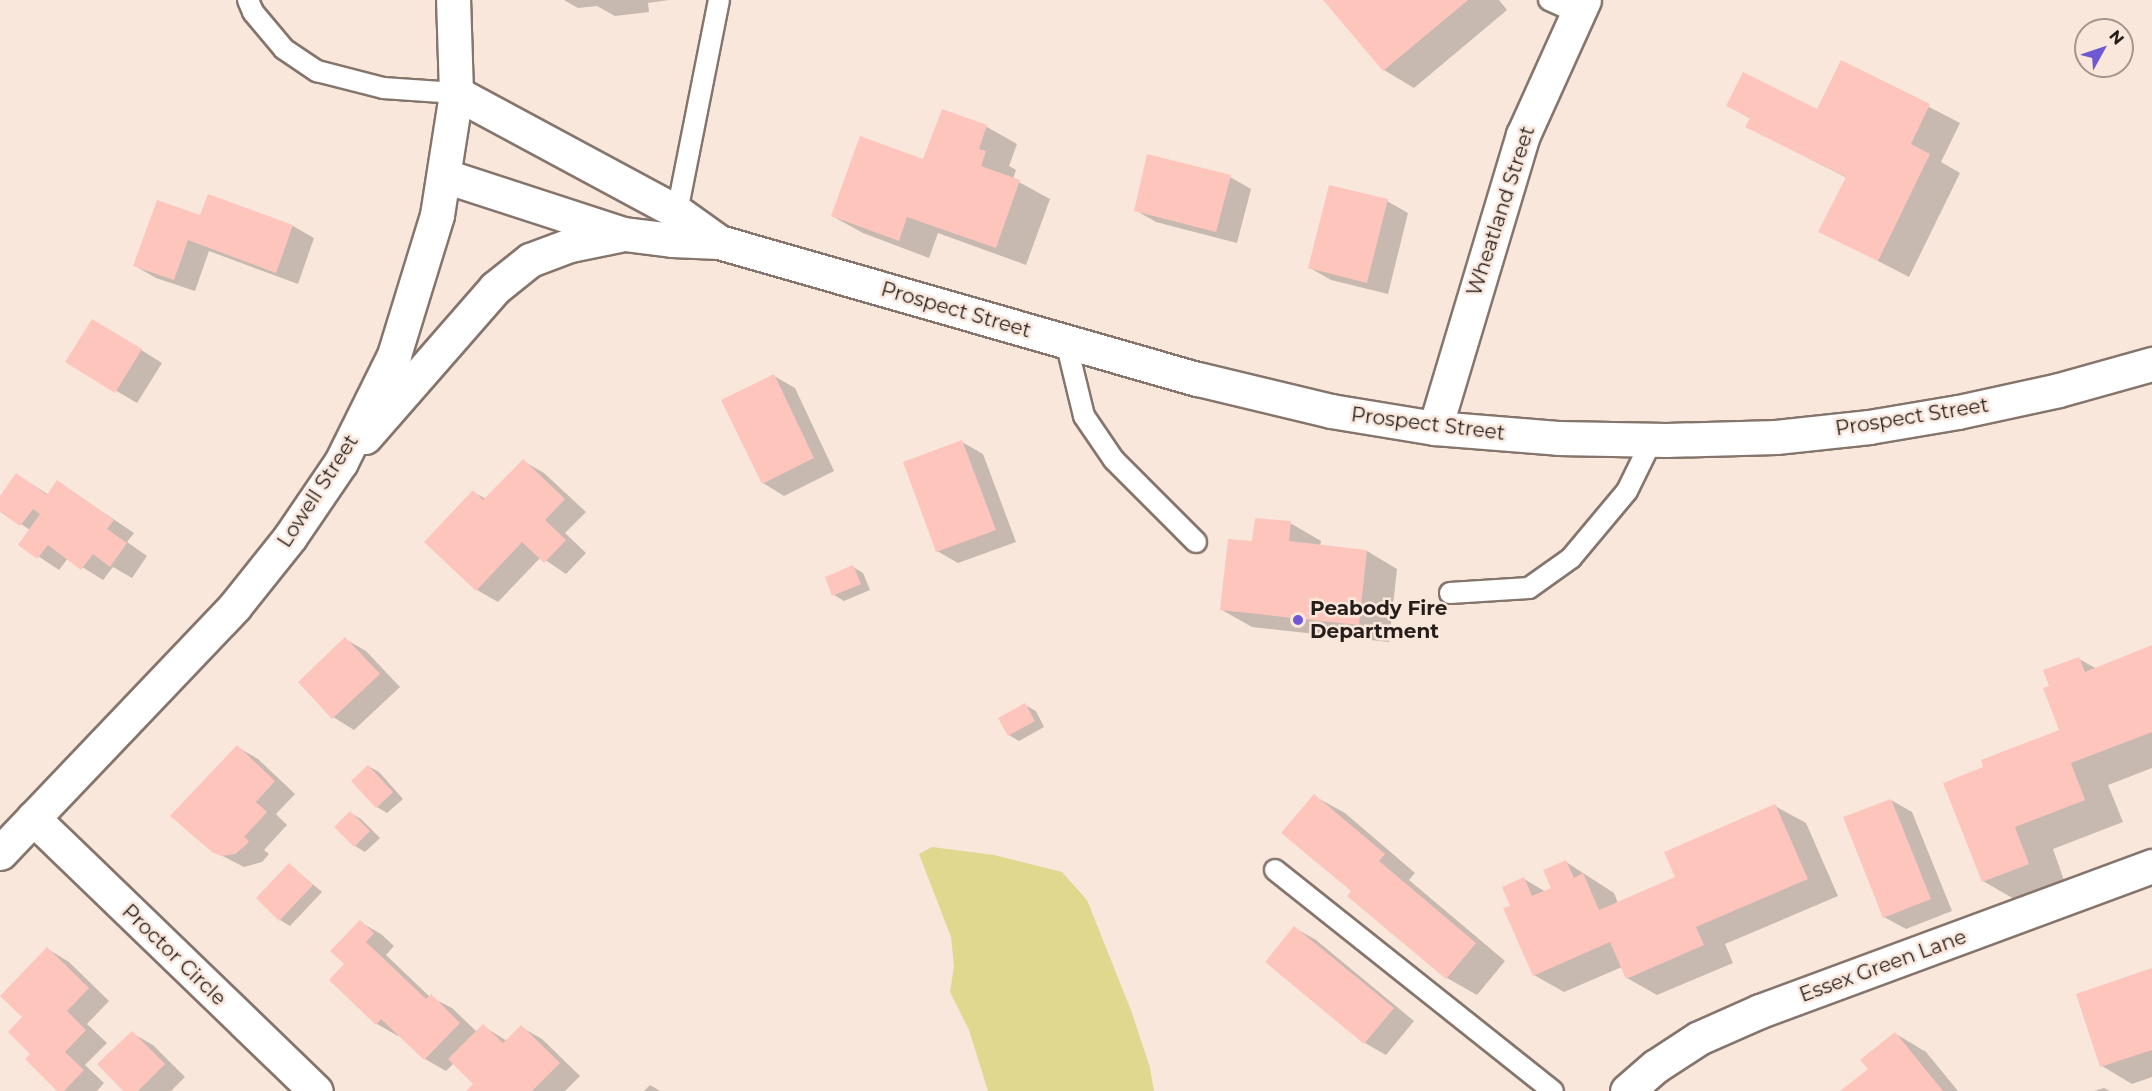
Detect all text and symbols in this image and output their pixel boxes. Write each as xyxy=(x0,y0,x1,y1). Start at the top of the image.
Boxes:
north arrow xyxy=(2074,18,2134,78)
text: N xyxy=(2105,26,2128,48)
street label: Wheatland Street xyxy=(1462,123,1540,299)
street label: Prospect Street xyxy=(878,277,1034,343)
street label: Prospect Street xyxy=(1834,393,1990,441)
street label: Prospect Street xyxy=(1350,403,1506,445)
street label: Lowell Street xyxy=(273,430,363,552)
place label: Peabody Fire Department xyxy=(1310,596,1447,643)
marker: Peabody Fire Department xyxy=(1291,613,1305,627)
street label: Proctor Circle xyxy=(117,899,231,1011)
street label: Essex Green Lane xyxy=(1796,925,1970,1007)

